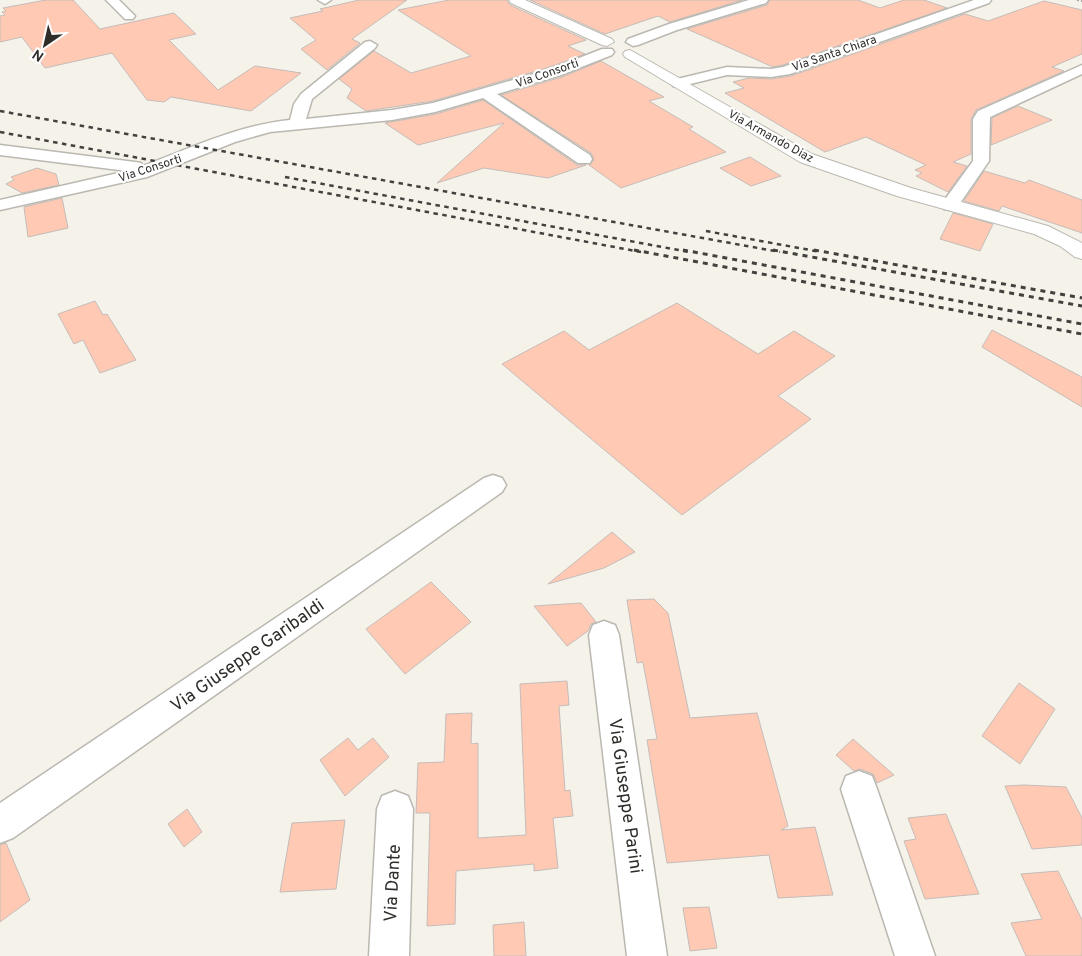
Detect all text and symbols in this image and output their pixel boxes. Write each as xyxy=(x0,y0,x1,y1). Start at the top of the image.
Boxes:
north arrow xyxy=(20,20,70,70)
street label: Via Santa Chiara xyxy=(790,32,879,76)
text: N xyxy=(30,45,47,64)
street label: Via Consorti xyxy=(514,56,581,92)
street label: Via Armando Diaz xyxy=(725,107,816,167)
street label: Via Consorti xyxy=(117,151,184,187)
street label: Via Giuseppe Garibaldi xyxy=(167,594,329,718)
street label: Via Giuseppe Parini xyxy=(602,717,647,875)
street label: Via Dante xyxy=(380,844,407,923)

